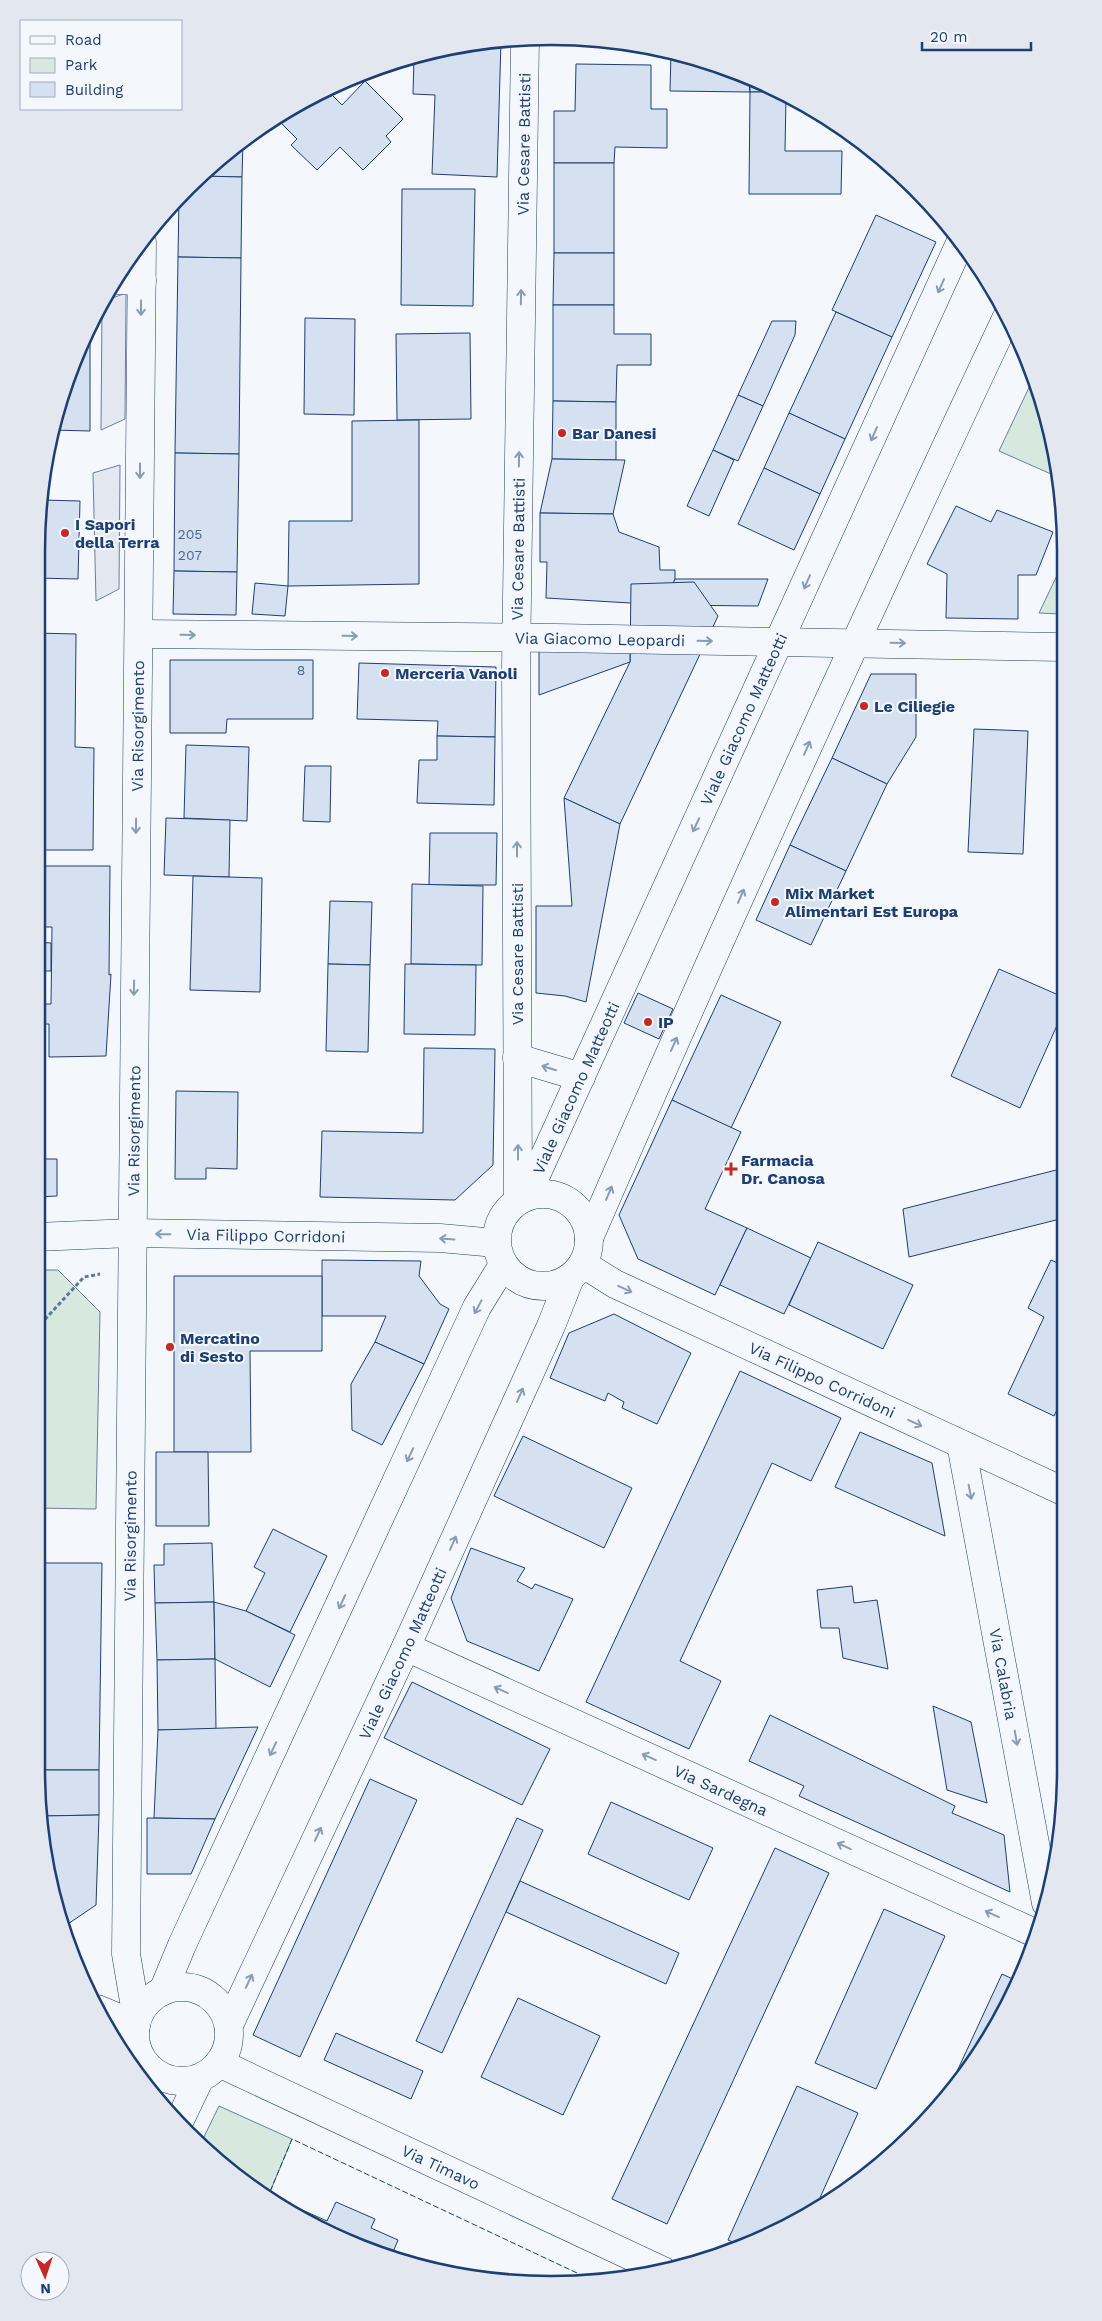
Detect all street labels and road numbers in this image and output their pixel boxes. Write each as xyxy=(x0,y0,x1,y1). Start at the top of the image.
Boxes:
street label: Via Cesare Battisti xyxy=(513,73,535,216)
street label: Via Cesare Battisti xyxy=(508,477,529,621)
street label: Via Giacomo Leopardi xyxy=(515,629,685,650)
street label: Viale Giacomo Matteotti xyxy=(696,630,791,809)
street label: Via Risorgimento xyxy=(128,660,148,792)
street label: Via Cesare Battisti xyxy=(508,883,527,1025)
street label: Viale Giacomo Matteotti xyxy=(529,999,624,1177)
street label: Via Risorgimento xyxy=(124,1065,144,1197)
street label: Via Filippo Corridoni xyxy=(186,1225,346,1246)
street label: Via Filippo Corridoni xyxy=(746,1338,898,1422)
street label: Via Risorgimento xyxy=(120,1470,141,1602)
street label: Viale Giacomo Matteotti xyxy=(355,1565,451,1743)
street label: Via Calabria xyxy=(985,1627,1021,1722)
street label: Via Sardegna xyxy=(671,1761,771,1820)
street label: Via Timavo xyxy=(399,2141,483,2194)

